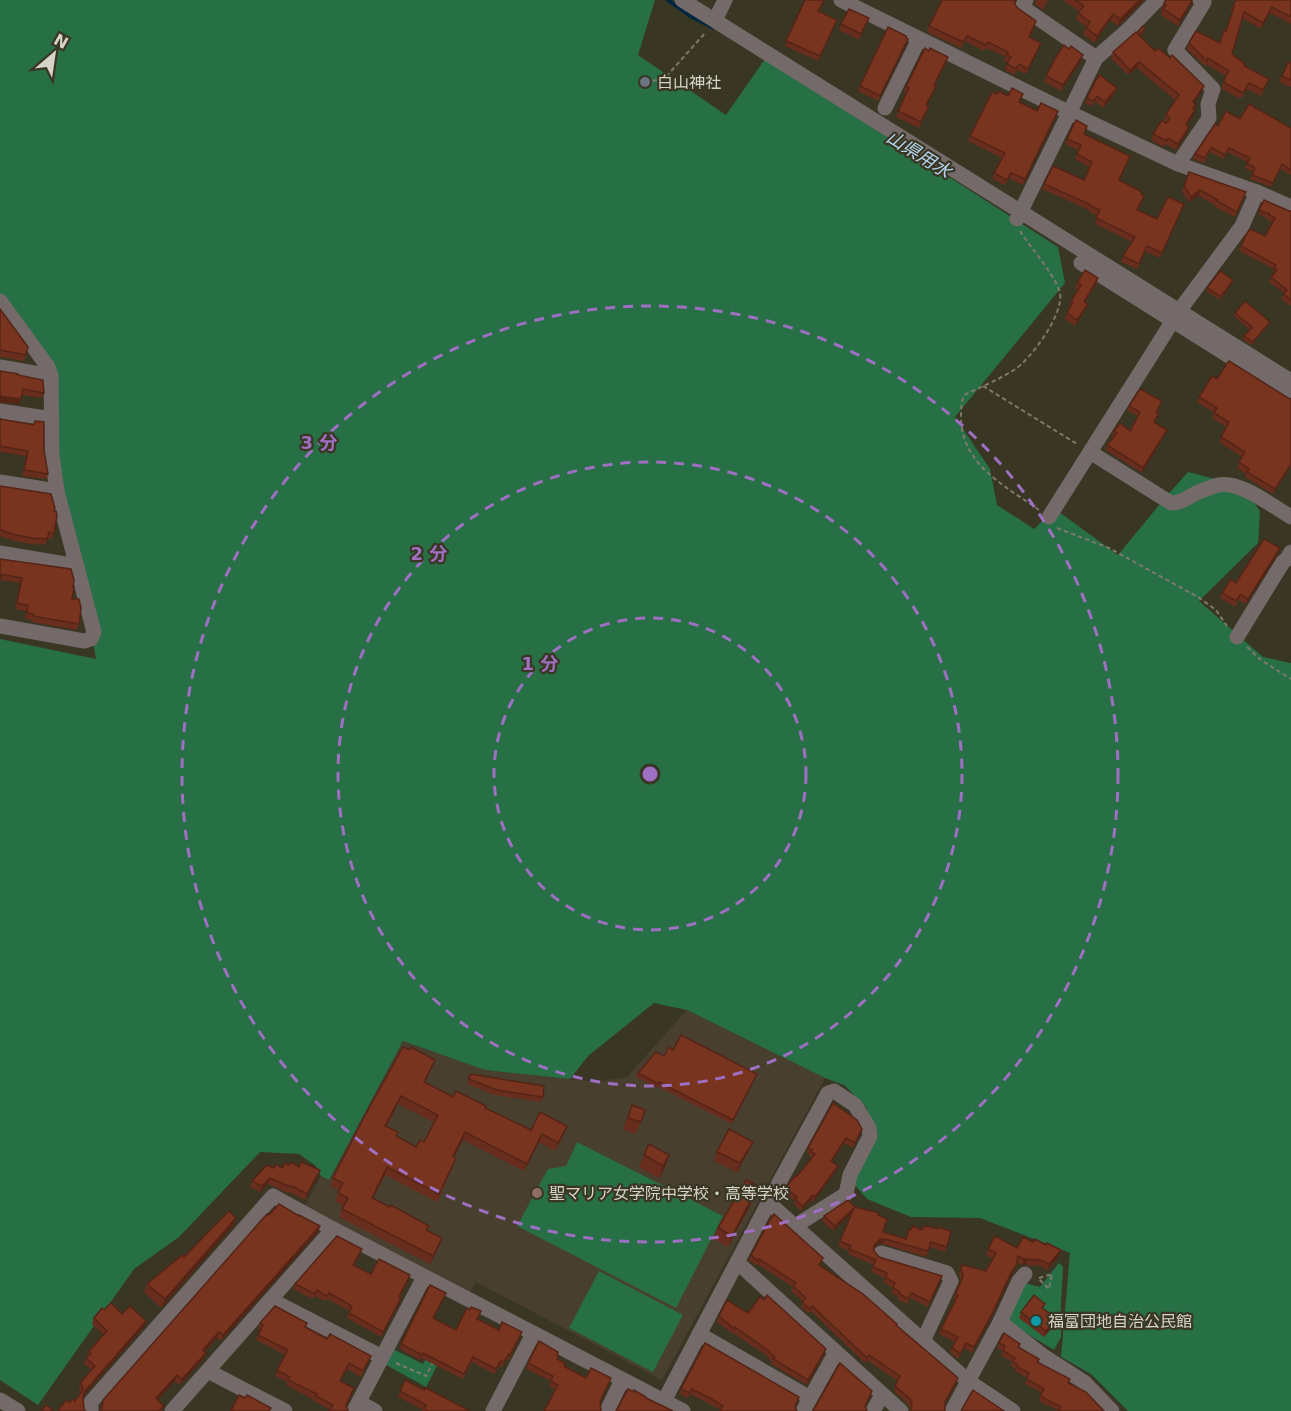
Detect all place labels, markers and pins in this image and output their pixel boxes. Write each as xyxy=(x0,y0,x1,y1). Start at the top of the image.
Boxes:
place label: 白山神社 xyxy=(657,73,721,92)
marker: 白山神社 xyxy=(638,75,652,89)
centre of rings xyxy=(640,764,660,784)
place label: 聖マリア女学院中学校・高等学校 xyxy=(549,1184,789,1203)
marker: 聖マリア女学院中学校・高等学校 xyxy=(530,1186,544,1200)
place label: 福富団地自治公民館 xyxy=(1048,1312,1192,1331)
marker: 福富団地自治公民館 xyxy=(1029,1314,1043,1328)

